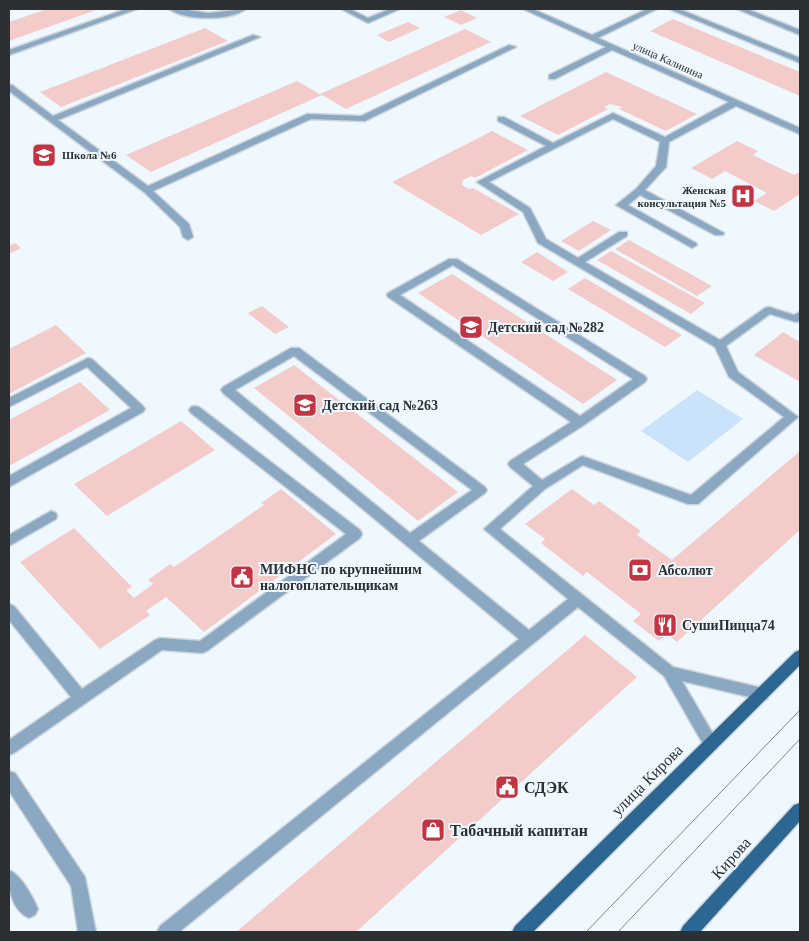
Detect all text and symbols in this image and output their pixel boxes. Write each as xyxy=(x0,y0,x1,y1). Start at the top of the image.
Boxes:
street label: улица Калинина xyxy=(631,39,705,81)
school or university icon: Школа №6 xyxy=(31,142,57,168)
place label: Школа №6 xyxy=(62,149,117,161)
hospital icon: Женская консультация №5 xyxy=(730,183,756,209)
place label: Женская консультация №5 xyxy=(637,184,726,209)
school or university icon: Детский сад №282 xyxy=(458,314,484,340)
place label: Детский сад №282 xyxy=(488,320,604,335)
school or university icon: Детский сад №263 xyxy=(292,392,318,418)
place label: Детский сад №263 xyxy=(322,398,438,413)
bank icon: Абсолют xyxy=(627,557,653,583)
place label: МИФНС по крупнейшим налогоплательщикам xyxy=(260,562,422,593)
place label: Абсолют xyxy=(658,563,713,578)
public building icon: МИФНС по крупнейшим налогоплательщикам xyxy=(229,564,255,590)
restaurant icon: СушиПицца74 xyxy=(652,612,678,638)
place label: СушиПицца74 xyxy=(682,618,775,633)
street label: улица Кирова xyxy=(608,741,687,820)
public building icon: СДЭК xyxy=(494,774,520,800)
place label: СДЭК xyxy=(524,779,569,797)
shop icon: Табачный капитан xyxy=(420,817,446,843)
place label: Табачный капитан xyxy=(450,822,588,839)
street label: Кирова xyxy=(708,834,755,883)

